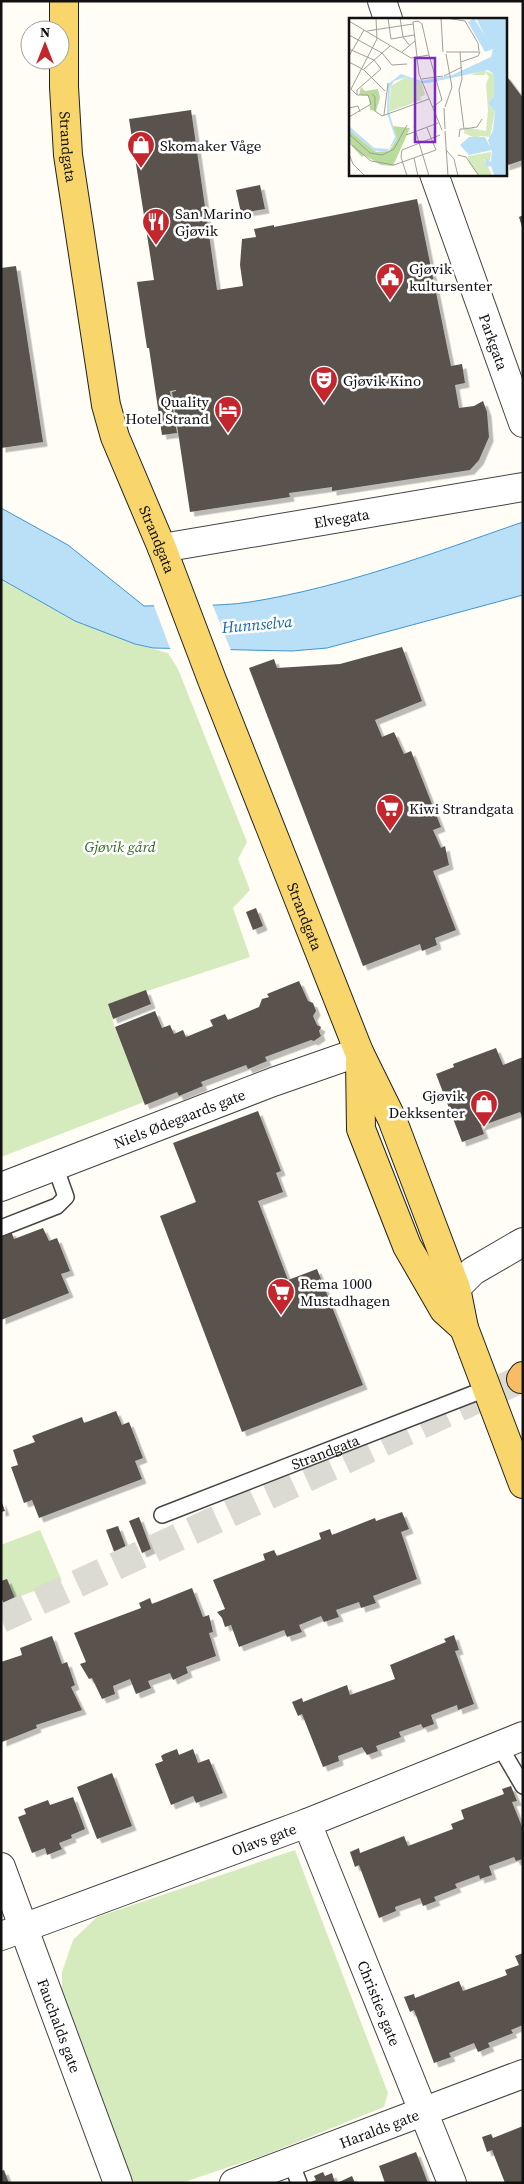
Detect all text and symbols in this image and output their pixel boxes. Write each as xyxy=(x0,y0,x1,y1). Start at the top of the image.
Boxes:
inset map xyxy=(349,18,506,175)
north arrow xyxy=(20,20,70,70)
text: N xyxy=(40,22,50,42)
street label: Strandgata xyxy=(55,111,83,184)
shop icon: Skomaker Våge xyxy=(126,130,156,169)
place label: Skomaker Våge xyxy=(160,135,262,156)
place label: San Marino Gjøvik xyxy=(175,203,252,241)
restaurant icon: San Marino Gjøvik xyxy=(141,207,171,246)
place label: Gjøvik kultursenter xyxy=(409,258,493,296)
public building icon: Gjøvik kultursenter xyxy=(375,262,405,301)
street label: Parkgata xyxy=(474,311,514,373)
theatre icon: Gjøvik Kino xyxy=(309,365,339,404)
place label: Gjøvik Kino xyxy=(343,370,421,391)
place label: Quality Hotel Strand xyxy=(125,391,209,429)
hotel icon: Quality Hotel Strand xyxy=(213,395,243,434)
street label: Strandgata xyxy=(135,502,181,576)
street label: Elvegata xyxy=(312,503,371,533)
water label: Hunnselva xyxy=(220,610,294,638)
supermarket icon: Kiwi Strandgata xyxy=(375,793,405,832)
place label: Kiwi Strandgata xyxy=(409,798,514,819)
park label: Gjøvik gård xyxy=(84,836,156,857)
street label: Strandgata xyxy=(283,879,328,954)
street label: Niels Ødegaards gate xyxy=(110,1083,248,1153)
place label: Gjøvik Dekksenter xyxy=(389,1085,466,1123)
shop icon: Gjøvik Dekksenter xyxy=(469,1089,499,1128)
place label: Rema 1000 Mustadhagen xyxy=(300,1273,390,1311)
supermarket icon: Rema 1000 Mustadhagen xyxy=(266,1277,296,1316)
street label: Strandgata xyxy=(288,1429,362,1474)
street label: Olavs gate xyxy=(228,1817,299,1861)
street label: Christies gate xyxy=(353,1957,406,2049)
street label: Fauchalds gate xyxy=(33,1976,87,2076)
street label: Haralds gate xyxy=(336,2104,422,2153)

